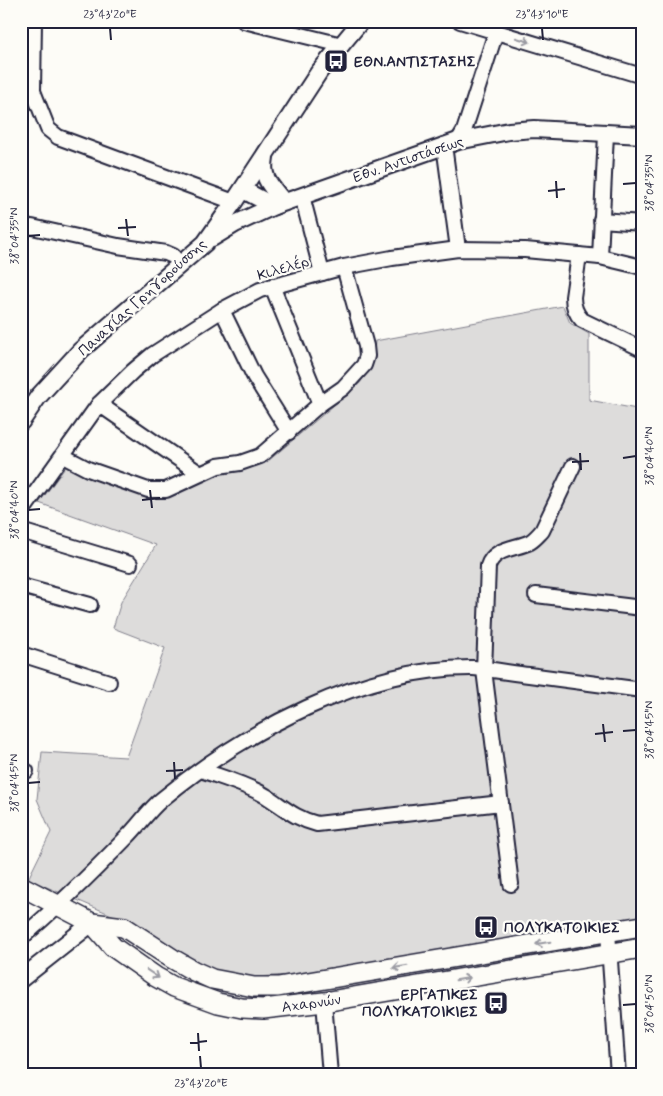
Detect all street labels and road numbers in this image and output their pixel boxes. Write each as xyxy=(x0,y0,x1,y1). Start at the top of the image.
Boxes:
street label: Εθν. Αντιστάσεως xyxy=(350,132,467,188)
street label: Παναγίας Γρηγορούσσης xyxy=(74,234,212,361)
street label: Κιλελέρ xyxy=(255,252,312,286)
street label: Αχαρνών xyxy=(280,990,342,1018)

